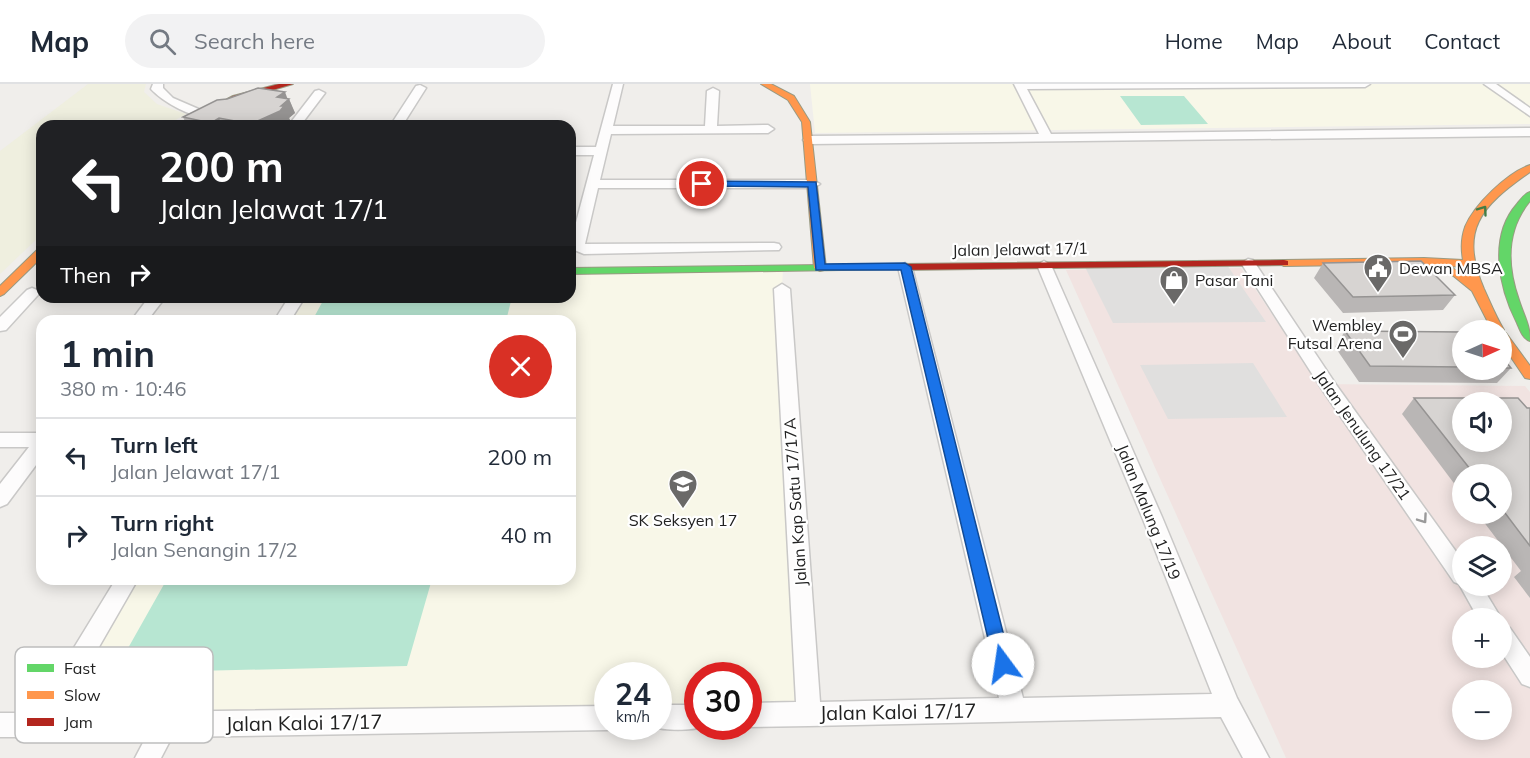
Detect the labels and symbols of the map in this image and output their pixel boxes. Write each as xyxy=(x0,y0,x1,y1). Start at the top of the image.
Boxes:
pin xyxy=(676,158,727,209)
one-way arrow xyxy=(1476,206,1487,217)
street label: Jalan Jelawat 17/1 xyxy=(952,238,1088,260)
public building icon: Dewan MBSA xyxy=(1362,252,1394,294)
place label: Dewan MBSA xyxy=(1399,258,1503,278)
shop icon: Pasar Tani xyxy=(1158,264,1190,306)
place label: Pasar Tani xyxy=(1195,270,1273,290)
place label: Wembley Futsal Arena xyxy=(1288,315,1382,353)
sports icon: Wembley Futsal Arena xyxy=(1387,318,1419,360)
north arrow xyxy=(1452,320,1512,380)
street label: Jalan Jenulung 17/21 xyxy=(1311,366,1415,504)
street label: Jalan Kap Satu 17/17A xyxy=(779,417,811,587)
street label: Jalan Malung 17/19 xyxy=(1113,441,1185,583)
school or university icon: SK Seksyen 17 xyxy=(667,468,699,510)
place label: SK Seksyen 17 xyxy=(629,510,737,530)
one-way arrow xyxy=(1416,512,1427,523)
position arrow xyxy=(971,632,1035,696)
legend xyxy=(15,647,213,743)
text: Fast xyxy=(64,658,96,678)
speed limit sign: 30 xyxy=(684,662,762,740)
text: Slow xyxy=(64,685,101,705)
street label: Jalan Kaloi 17/17 xyxy=(819,698,977,725)
street label: Jalan Kaloi 17/17 xyxy=(225,709,383,736)
text: Jam xyxy=(64,712,93,732)

